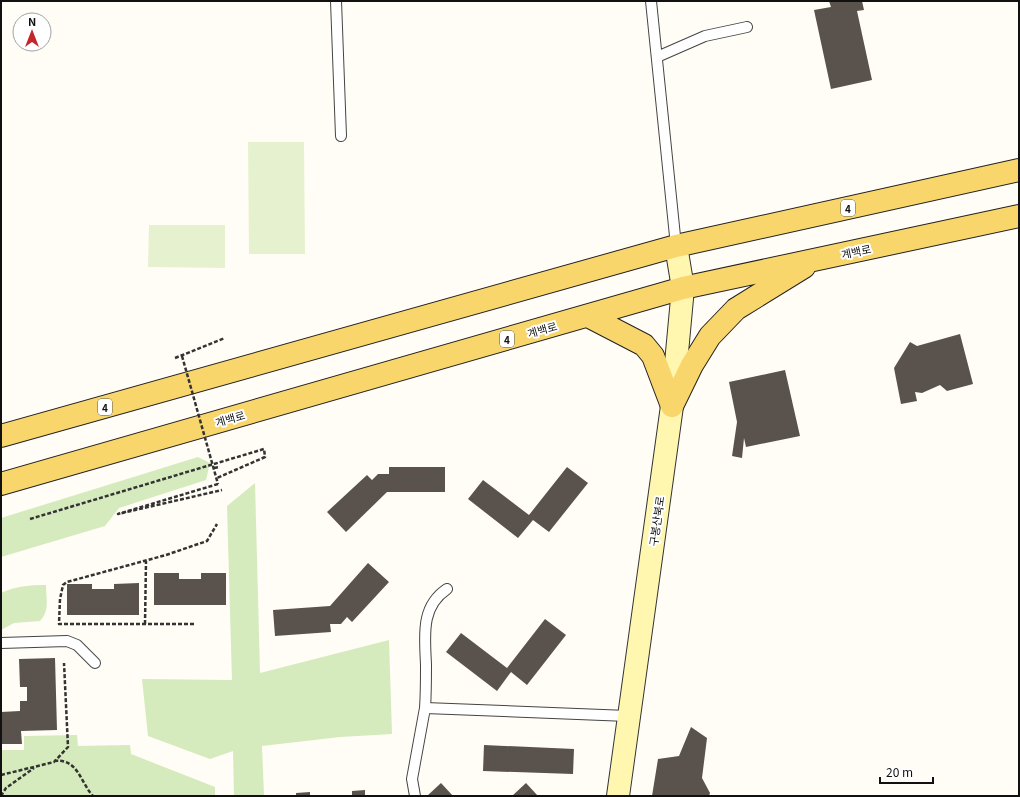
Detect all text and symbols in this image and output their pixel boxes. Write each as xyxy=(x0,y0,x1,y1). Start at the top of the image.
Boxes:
north arrow xyxy=(12,12,52,52)
text: N xyxy=(28,13,36,29)
road number: 4 xyxy=(841,200,855,216)
street label: 계백로 xyxy=(839,240,873,262)
street label: 계백로 xyxy=(525,317,559,341)
road number: 4 xyxy=(500,331,514,347)
road number: 4 xyxy=(98,399,112,415)
street label: 계백로 xyxy=(213,406,247,430)
street label: 구봉산북로 xyxy=(645,495,667,547)
scale bar xyxy=(880,759,933,785)
text: 20 m xyxy=(886,763,913,780)

